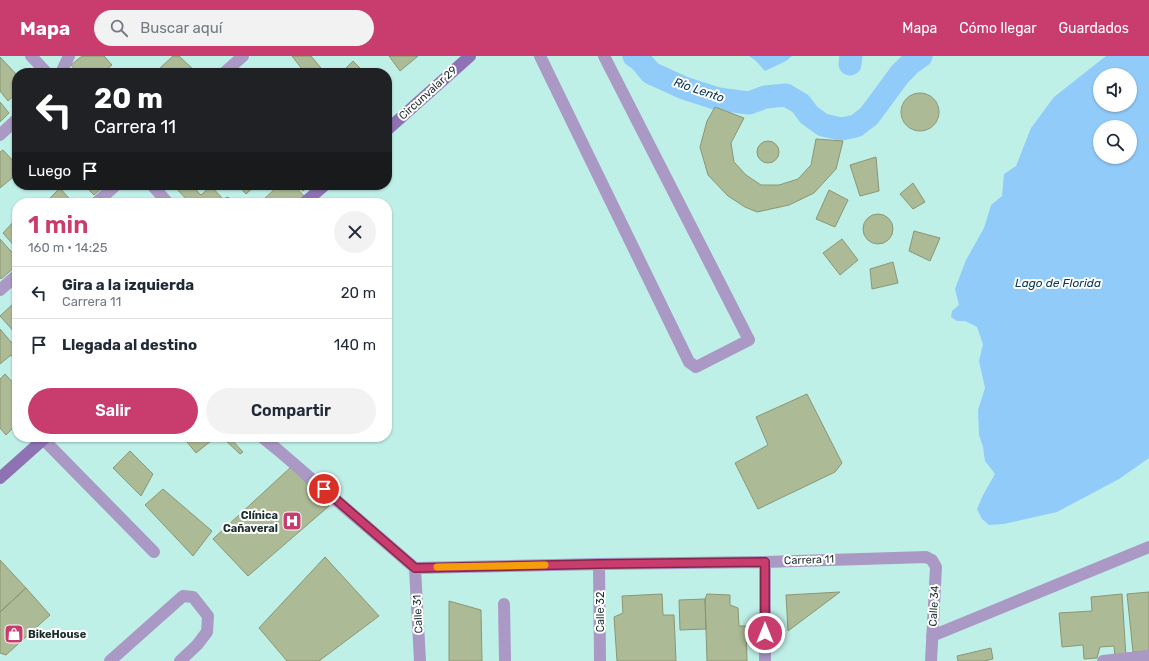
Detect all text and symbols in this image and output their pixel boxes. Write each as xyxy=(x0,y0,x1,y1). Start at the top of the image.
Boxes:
search box xyxy=(94,10,374,46)
text: Mapa xyxy=(20,17,70,40)
icon: search xyxy=(108,17,130,39)
text: Buscar aquí xyxy=(140,19,222,37)
text: Mapa xyxy=(902,20,937,37)
text: Cómo llegar xyxy=(959,20,1037,37)
text: Guardados xyxy=(1059,20,1129,37)
street label: Circunvalar 29 xyxy=(396,64,460,122)
map controls xyxy=(1093,68,1137,164)
button: sound xyxy=(1093,68,1137,112)
water label: Río Lento xyxy=(672,75,726,105)
text: 20 m xyxy=(94,82,163,115)
icon: left xyxy=(28,84,80,136)
text: Carrera 11 xyxy=(94,116,176,138)
button: search xyxy=(1093,120,1137,164)
icon: arrive xyxy=(79,160,101,182)
text: Luego xyxy=(28,162,71,180)
text: 1 min xyxy=(28,211,88,239)
button: close xyxy=(334,211,376,253)
text: 160 m · 14:25 xyxy=(28,240,107,255)
text: Gira a la izquierda xyxy=(62,276,194,294)
water label: Lago de Florida xyxy=(1015,276,1101,290)
icon: left xyxy=(28,282,50,304)
text: 20 m xyxy=(341,284,376,302)
text: Carrera 11 xyxy=(62,294,121,309)
icon: arrive xyxy=(28,334,50,356)
text: Llegada al destino xyxy=(62,336,197,354)
text: 140 m xyxy=(334,336,376,354)
button: Salir xyxy=(28,388,198,434)
button: Compartir xyxy=(206,388,376,434)
pin xyxy=(307,472,341,506)
icon: arrive xyxy=(313,478,335,500)
place label: Clínica Cañaveral xyxy=(223,509,278,535)
hospital icon: Clínica Cañaveral xyxy=(281,510,303,532)
street label: Carrera 11 xyxy=(784,553,834,567)
street label: Calle 34 xyxy=(926,585,942,627)
street label: Calle 32 xyxy=(594,592,607,632)
street label: Calle 31 xyxy=(410,594,426,634)
position arrow xyxy=(744,612,786,654)
shop icon: BikeHouse xyxy=(3,623,25,645)
place label: BikeHouse xyxy=(28,628,87,641)

